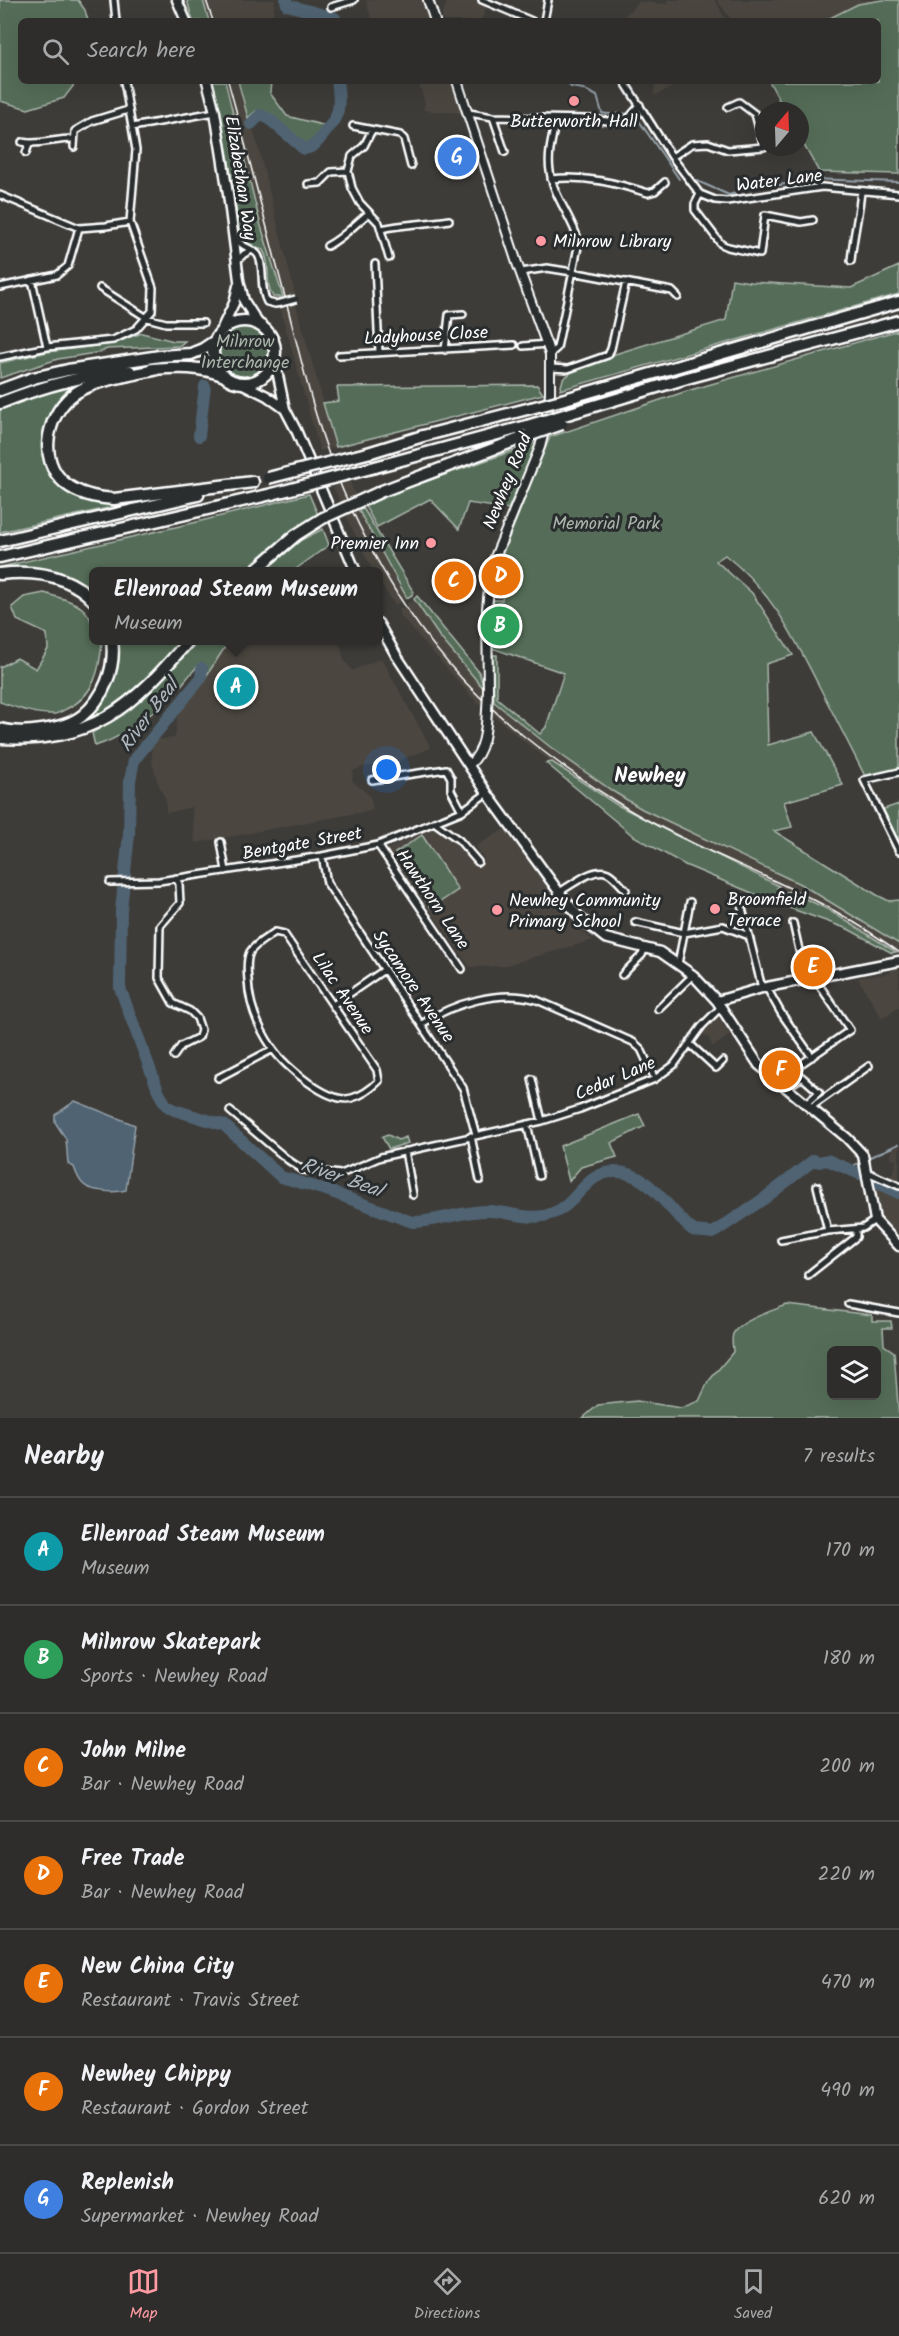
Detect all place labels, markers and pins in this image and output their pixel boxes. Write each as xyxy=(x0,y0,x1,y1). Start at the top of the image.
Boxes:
marker: Butterworth Hall xyxy=(567,94,581,108)
place label: Butterworth Hall xyxy=(510,108,638,137)
pin: G xyxy=(438,134,476,180)
place label: Milnrow Library xyxy=(553,228,672,257)
marker: Milnrow Library xyxy=(534,234,548,248)
place label: Premier Inn xyxy=(331,530,419,559)
marker: Premier Inn xyxy=(424,536,438,550)
pin: D xyxy=(482,554,520,598)
pin: C xyxy=(434,558,474,604)
pin: B xyxy=(480,604,520,648)
pin: A xyxy=(216,664,256,710)
place label: Broomfield Terrace xyxy=(727,886,807,936)
place label: Newhey Community Primary School xyxy=(509,887,661,937)
marker: Broomfield Terrace xyxy=(708,902,722,916)
marker: Newhey Community Primary School xyxy=(490,903,504,917)
pin: E xyxy=(794,944,832,990)
pin: F xyxy=(762,1048,800,1092)

